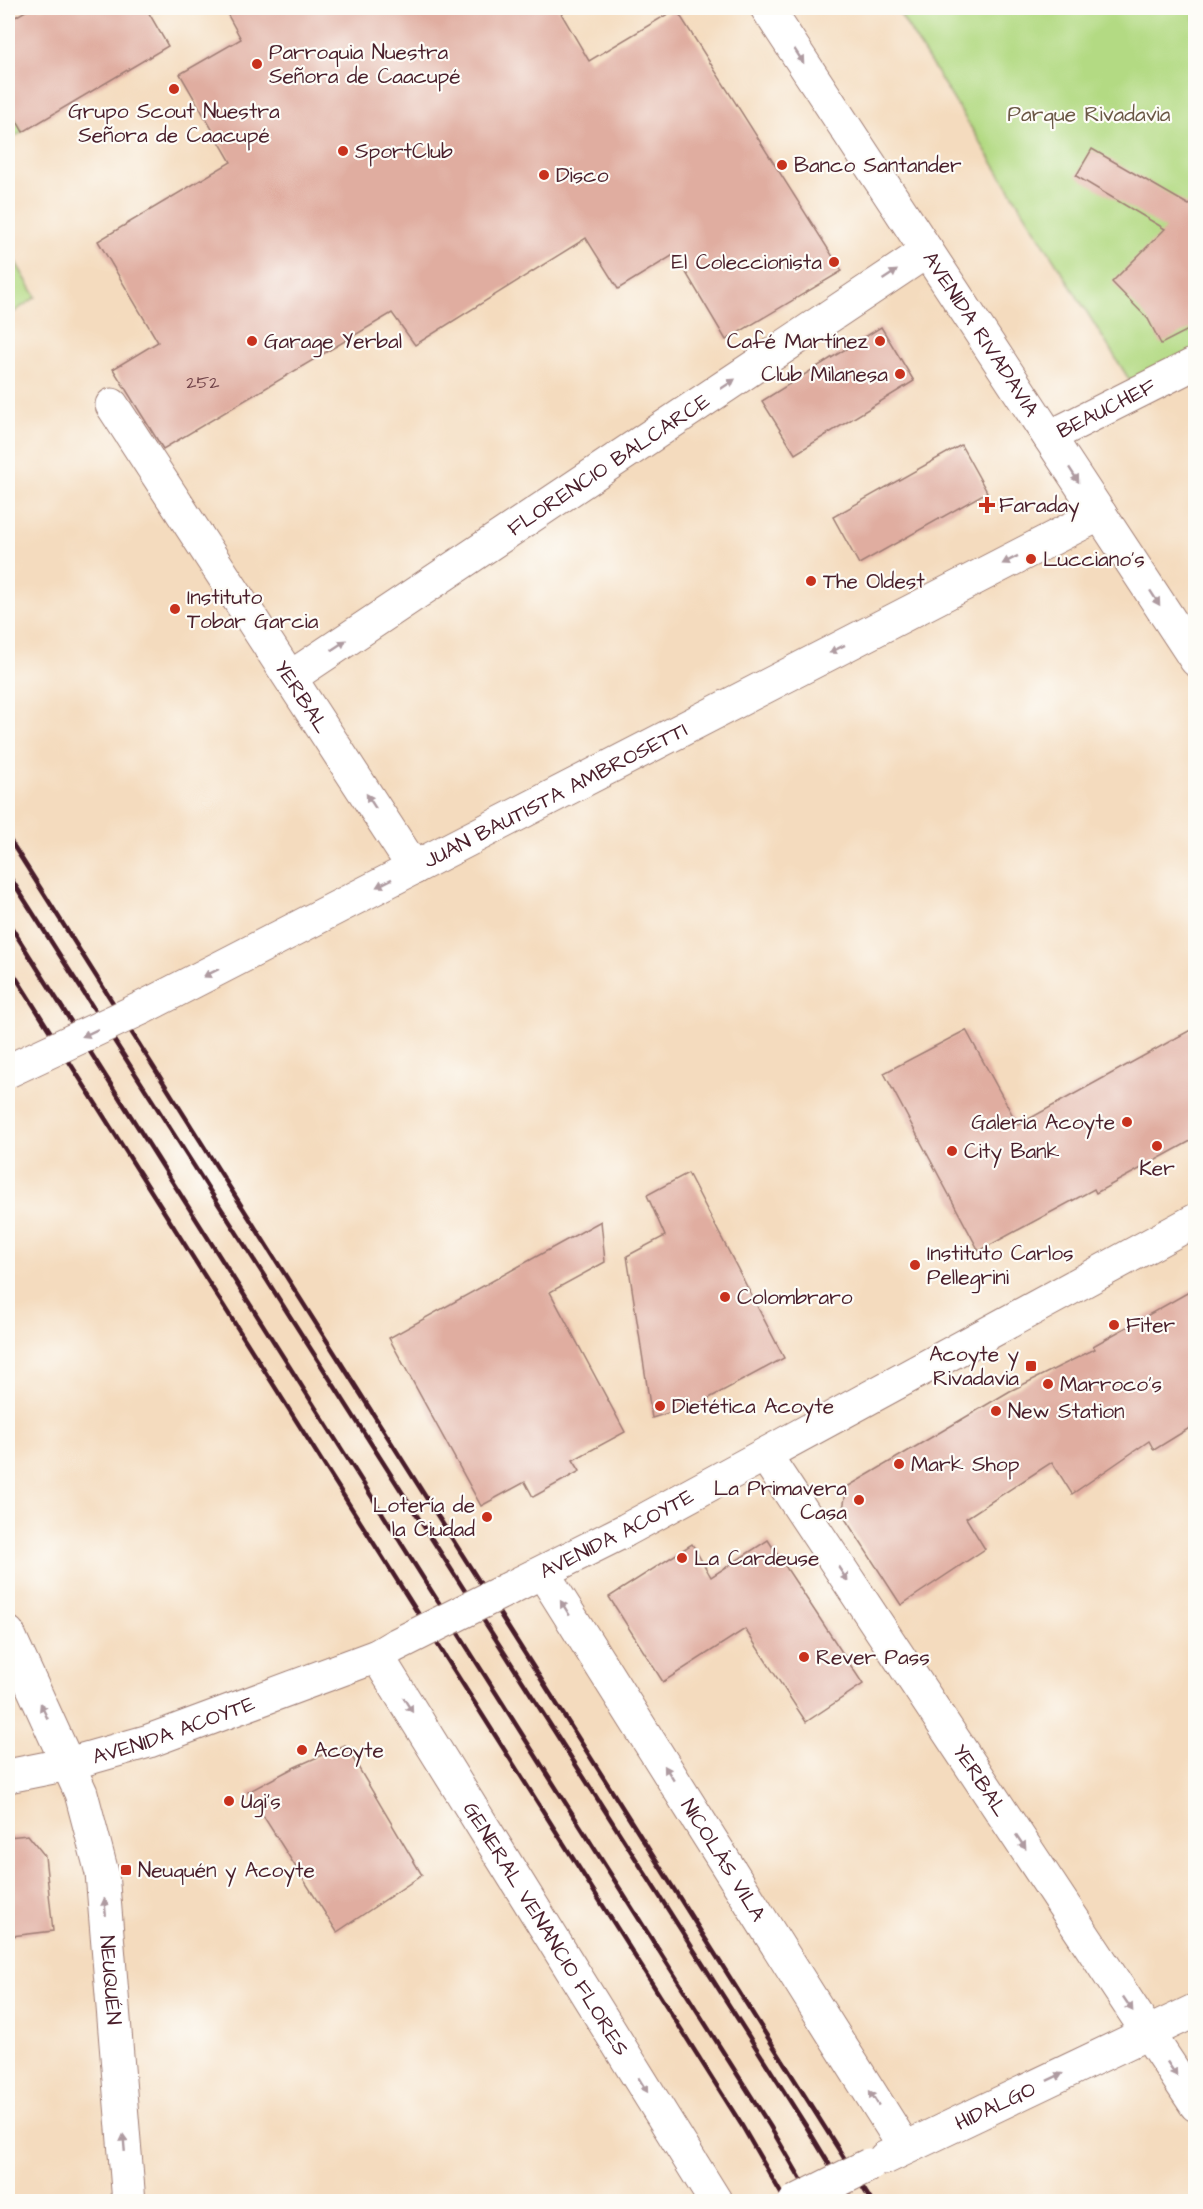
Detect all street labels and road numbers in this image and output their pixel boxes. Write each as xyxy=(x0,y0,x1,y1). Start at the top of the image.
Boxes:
street label: AVENIDA RIVADAVIA xyxy=(916,246,1046,423)
street label: BEAUCHEF xyxy=(1052,371,1161,446)
street label: FLORENCIO BALCARCE xyxy=(502,386,716,543)
street label: YERBAL xyxy=(267,655,336,739)
street label: JUAN BAUTISTA AMBROSETTI xyxy=(419,715,692,875)
street label: AVENIDA ACOYTE xyxy=(535,1482,699,1586)
street label: AVENIDA ACOYTE xyxy=(89,1689,259,1771)
street label: YERBAL xyxy=(945,1738,1015,1823)
street label: NICOLÁS VILA xyxy=(674,1793,773,1927)
street label: GENERAL VENANCIO FLORES xyxy=(456,1796,636,2062)
street label: NEUQUÉN xyxy=(92,1934,128,2026)
street label: HIDALGO xyxy=(950,2074,1041,2138)

